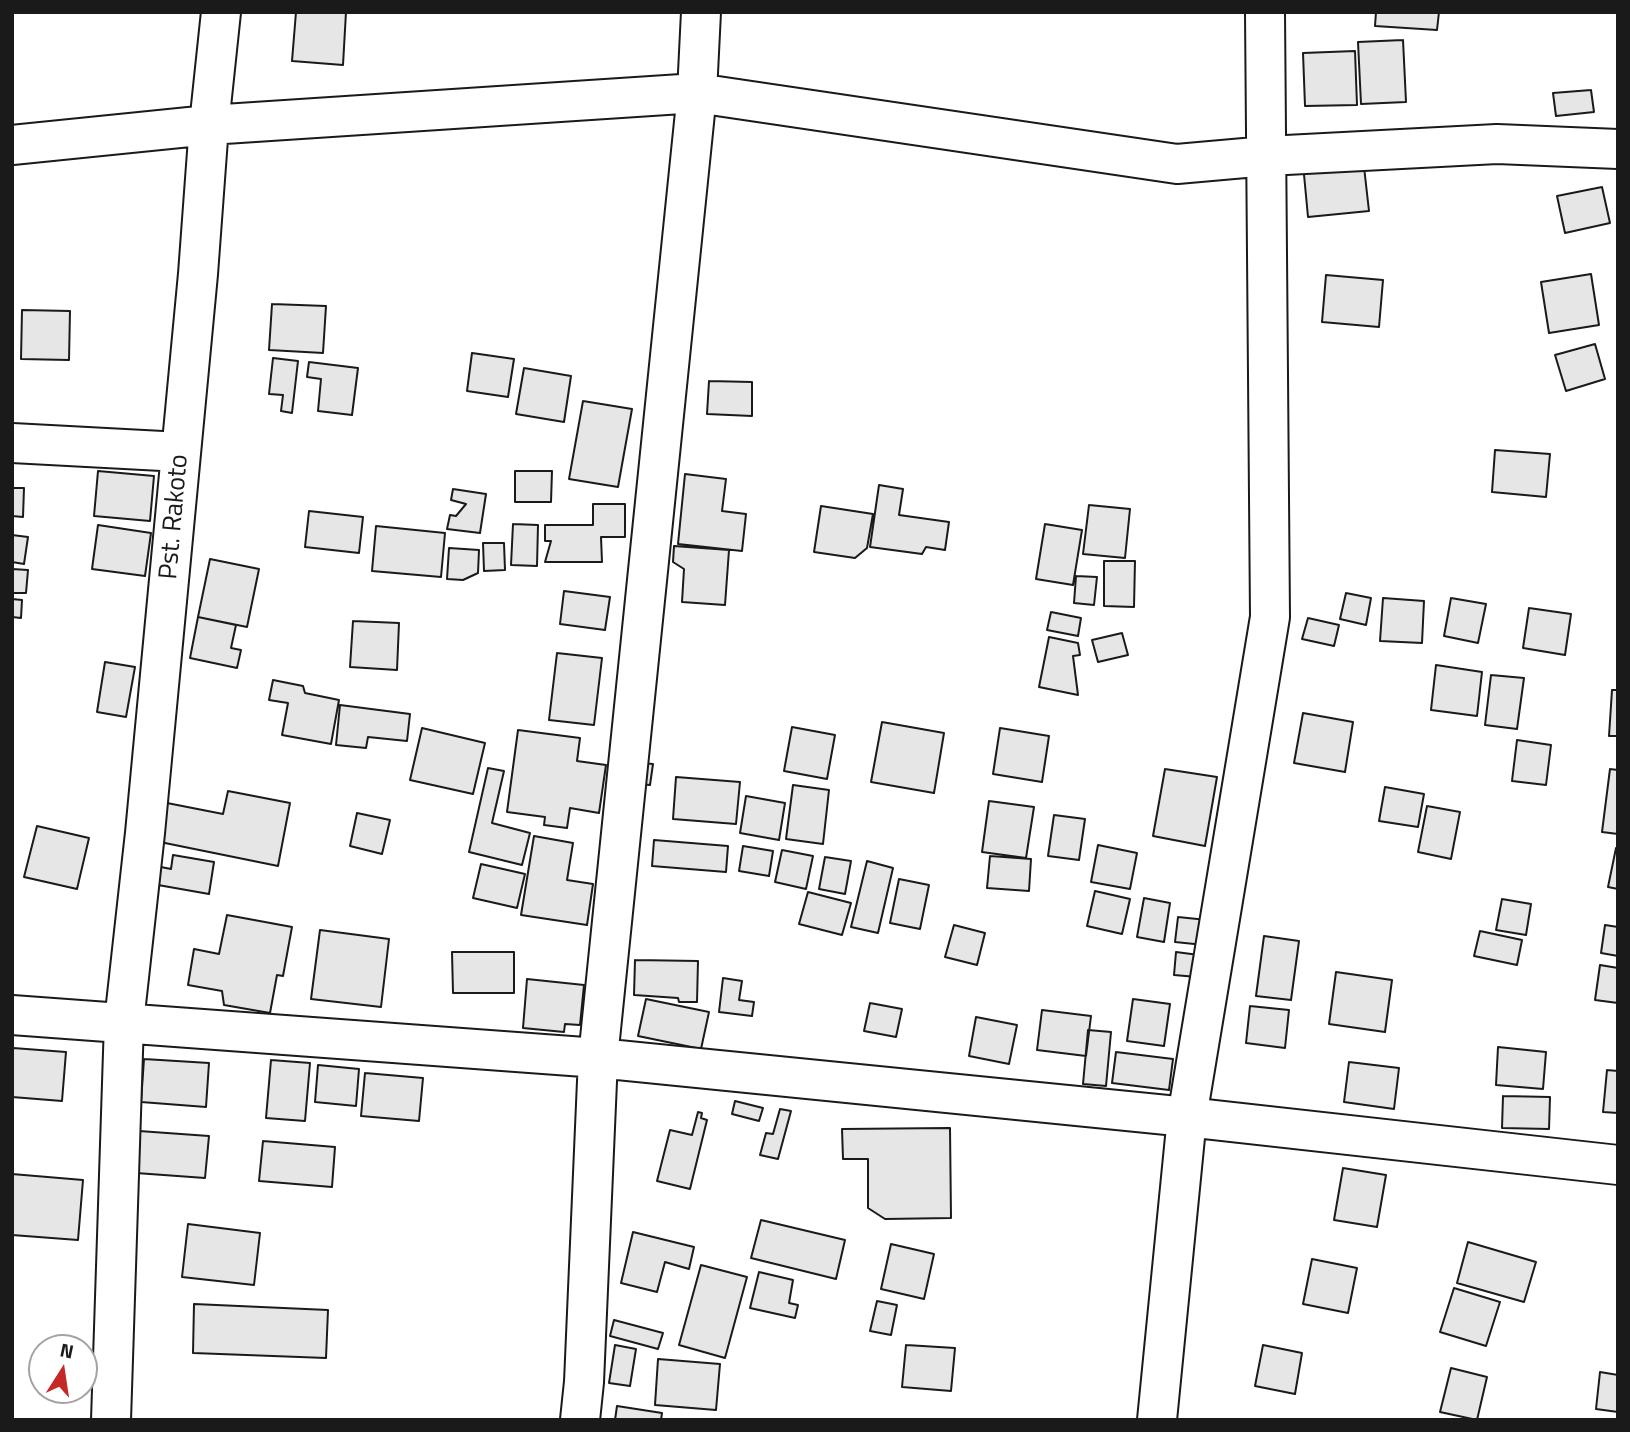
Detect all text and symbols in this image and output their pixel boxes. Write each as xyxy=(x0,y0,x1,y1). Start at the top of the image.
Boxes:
street label: Pst. Rakoto xyxy=(154,453,196,581)
north arrow xyxy=(28,1334,98,1404)
text: N xyxy=(58,1334,77,1365)

